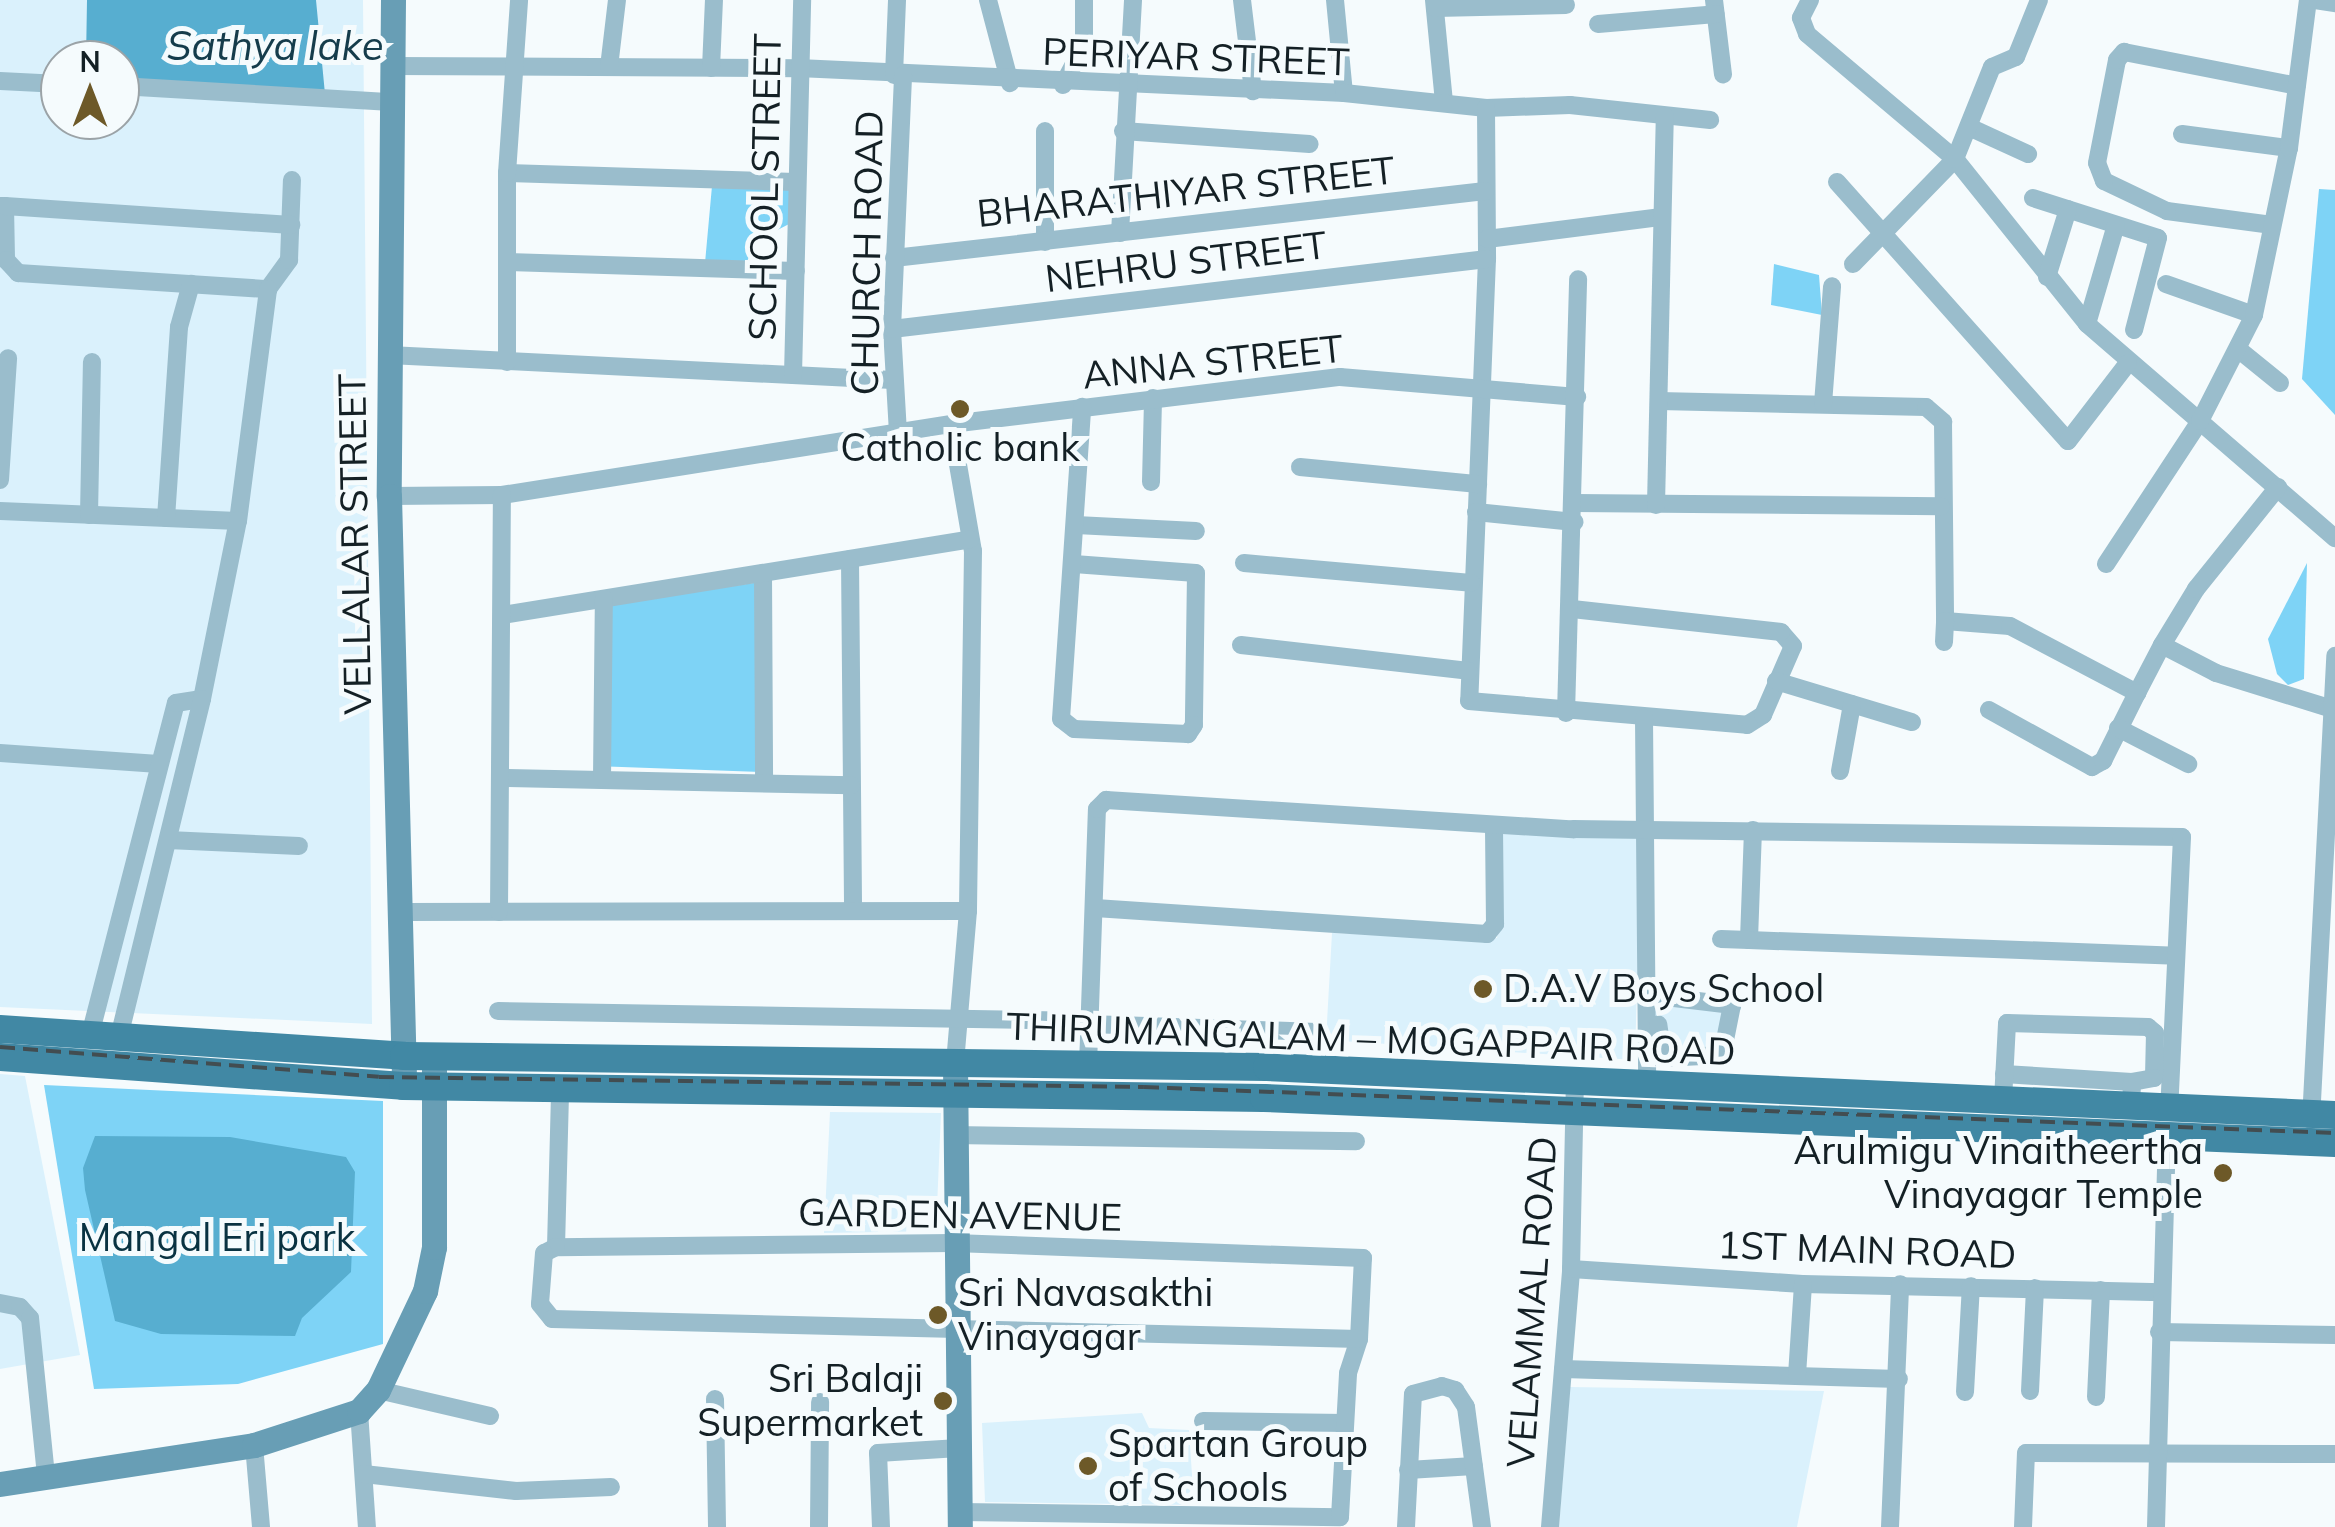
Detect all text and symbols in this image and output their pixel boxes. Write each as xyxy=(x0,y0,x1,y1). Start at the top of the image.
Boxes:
water label: Sathya lake xyxy=(167,21,383,69)
street label: PERIYAR STREET xyxy=(1042,29,1350,85)
street label: SCHOOL STREET xyxy=(740,33,790,341)
north arrow xyxy=(40,40,140,140)
text: N xyxy=(79,44,101,79)
street label: CHURCH ROAD xyxy=(842,110,892,396)
street label: BHARATHIYAR STREET xyxy=(975,147,1397,237)
street label: NEHRU STREET xyxy=(1043,222,1329,302)
street label: ANNA STREET xyxy=(1080,326,1346,398)
street label: VELLALAR STREET xyxy=(329,373,381,715)
marker: Catholic bank xyxy=(949,398,971,420)
place label: Catholic bank xyxy=(840,425,1080,471)
place label: D.A.V Boys School xyxy=(1503,966,1824,1012)
marker: D.A.V Boys School xyxy=(1472,978,1494,1000)
street label: THIRUMANGALAM – MOGAPPAIR ROAD xyxy=(1006,1003,1736,1075)
place label: Arulmigu Vinaitheertha Vinayagar Temple xyxy=(1793,1128,2203,1218)
street label: VELAMMAL ROAD xyxy=(1498,1135,1566,1469)
marker: Arulmigu Vinaitheertha Vinayagar Temple xyxy=(2212,1162,2234,1184)
street label: GARDEN AVENUE xyxy=(798,1189,1122,1241)
park label: Mangal Eri park xyxy=(79,1215,355,1261)
street label: 1ST MAIN ROAD xyxy=(1717,1222,2017,1278)
place label: Sri Navasakthi Vinayagar xyxy=(958,1270,1213,1360)
marker: Sri Navasakthi Vinayagar xyxy=(927,1304,949,1326)
place label: Sri Balaji Supermarket xyxy=(697,1356,923,1446)
marker: Sri Balaji Supermarket xyxy=(932,1390,954,1412)
place label: Spartan Group of Schools xyxy=(1108,1421,1368,1510)
marker: Spartan Group of Schools xyxy=(1077,1455,1099,1477)

